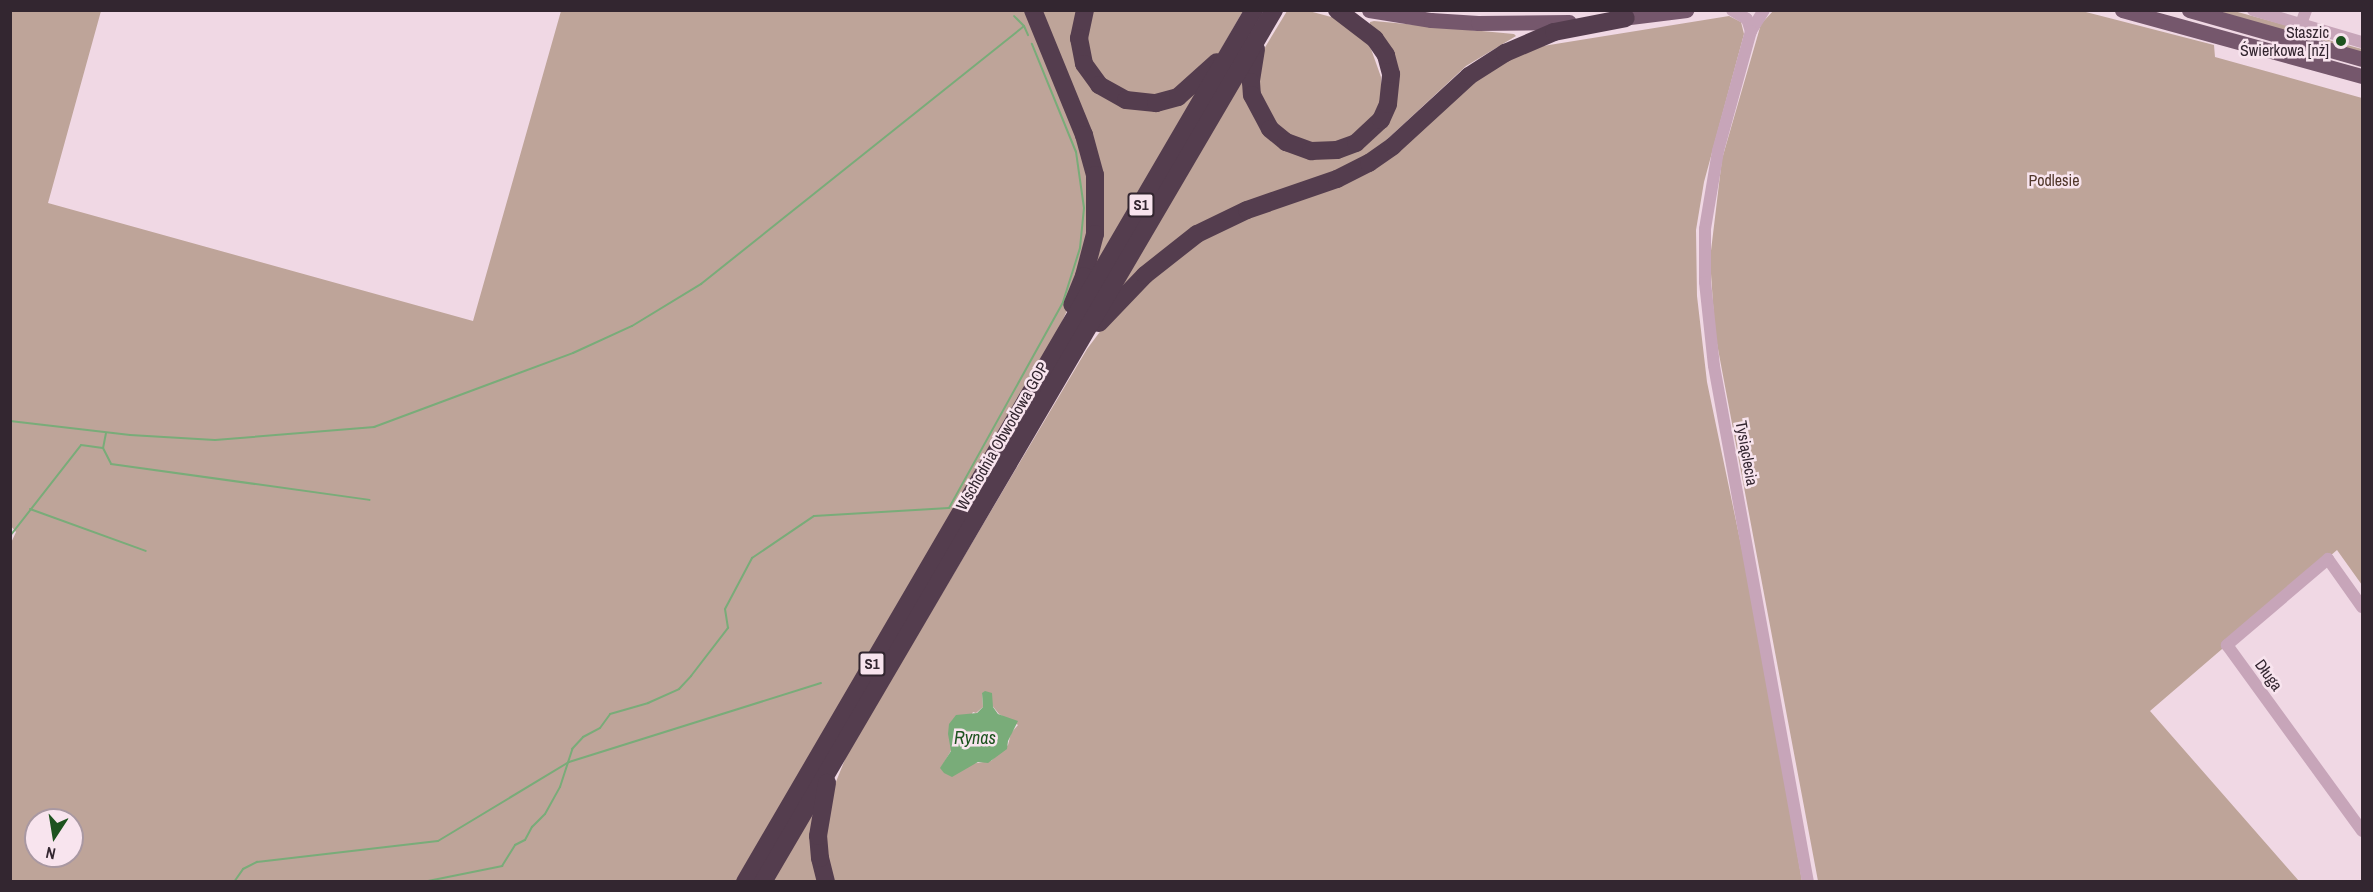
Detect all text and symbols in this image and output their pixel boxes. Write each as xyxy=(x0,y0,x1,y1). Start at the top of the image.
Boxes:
place label: Staszic Świerkowa [nż] xyxy=(2240,22,2329,60)
marker: Staszic Świerkowa [nż] xyxy=(2334,34,2348,48)
park label: Podlesie xyxy=(2028,170,2080,190)
road number: S1 xyxy=(1126,193,1156,217)
street label: Wschodnia Obwodowa GOP xyxy=(952,359,1052,513)
street label: Tysiąclecia xyxy=(1732,419,1762,487)
road number: S1 xyxy=(857,652,887,676)
street label: Długa xyxy=(2251,655,2287,695)
water label: Rynas xyxy=(954,727,996,749)
north arrow xyxy=(24,808,84,868)
text: N xyxy=(44,842,58,865)

